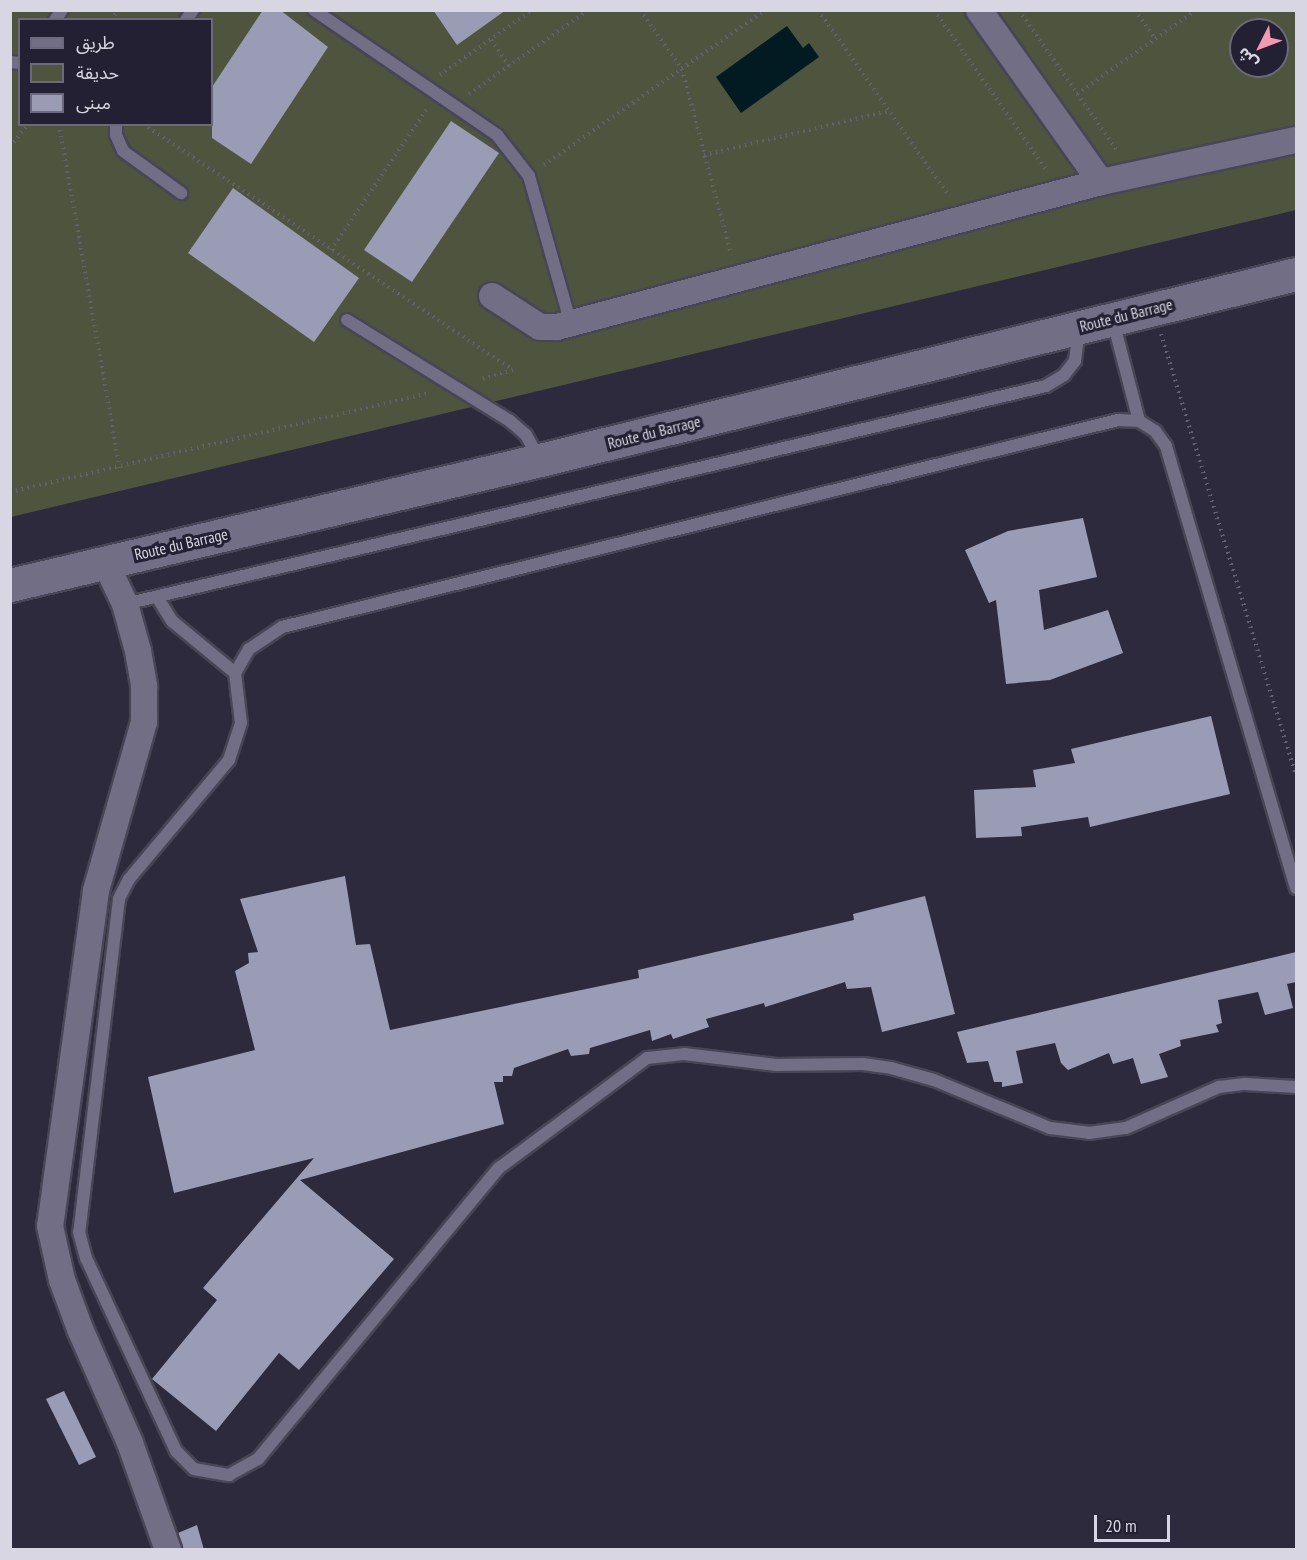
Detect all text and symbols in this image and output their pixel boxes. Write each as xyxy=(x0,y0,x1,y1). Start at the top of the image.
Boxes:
legend xyxy=(18,18,213,126)
north arrow xyxy=(1229,18,1289,78)
text: طريق xyxy=(76,31,115,54)
text: ش xyxy=(1232,44,1262,74)
text: حديقة xyxy=(76,61,119,84)
text: مبنى xyxy=(76,91,111,114)
street label: Route du Barrage xyxy=(1078,294,1174,336)
street label: Route du Barrage xyxy=(606,411,702,453)
street label: Route du Barrage xyxy=(133,524,229,564)
scale bar xyxy=(1097,1503,1174,1541)
text: 20 m xyxy=(1105,1514,1137,1537)

